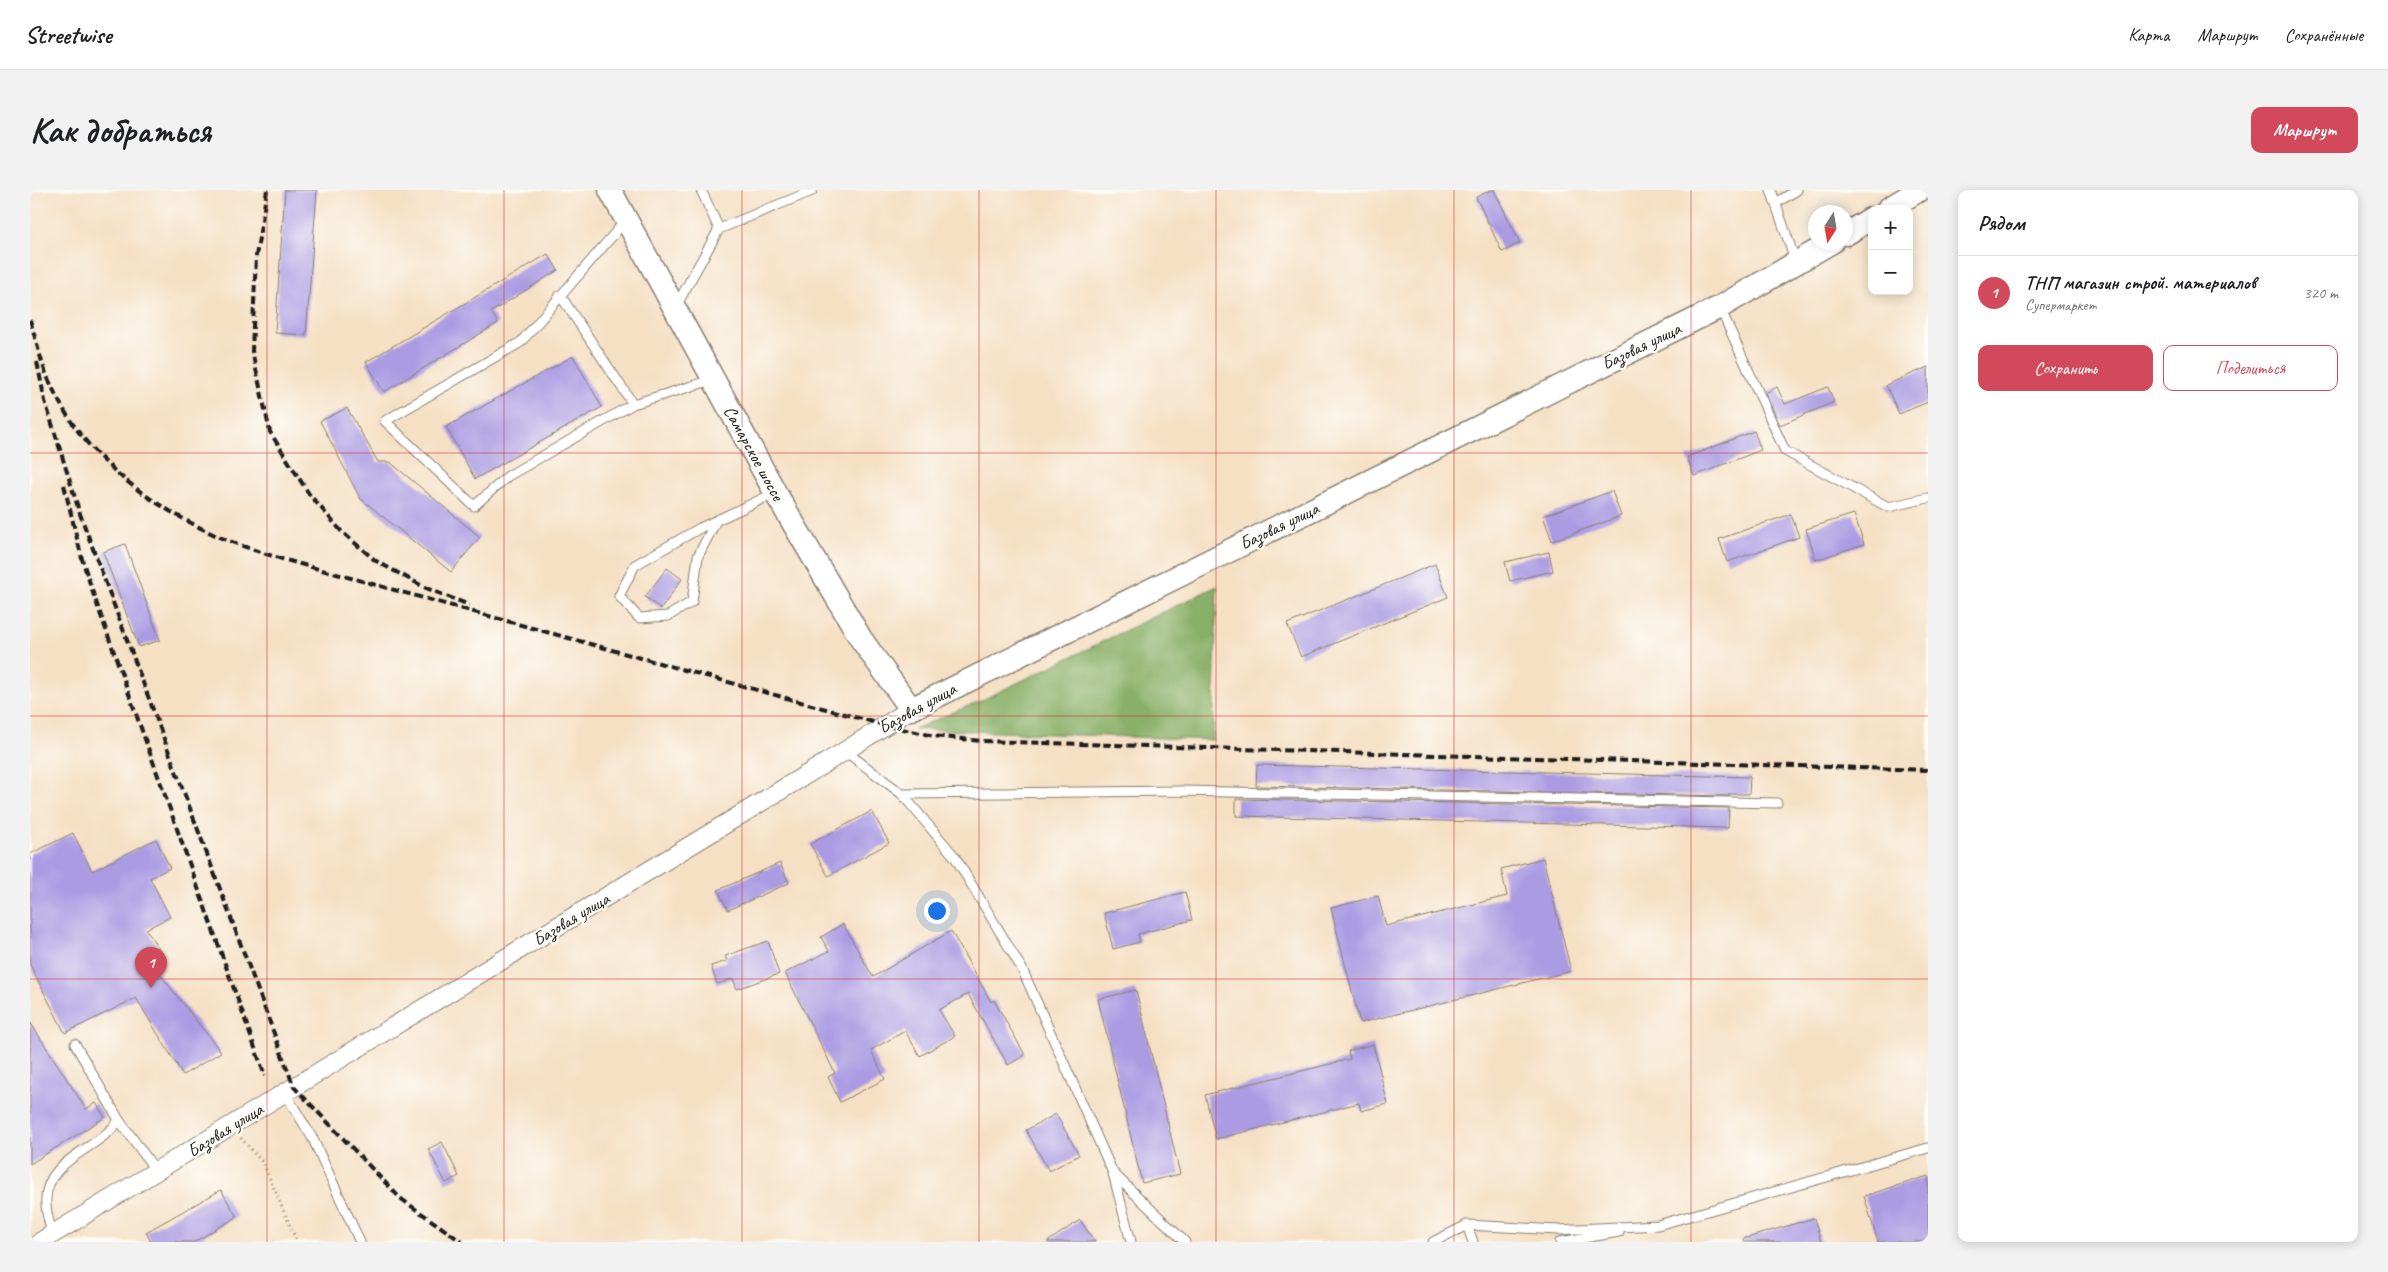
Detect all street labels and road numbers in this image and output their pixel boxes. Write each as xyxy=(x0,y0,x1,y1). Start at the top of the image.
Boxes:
street label: Базовая улица xyxy=(1598,317,1686,376)
street label: Самарское шоссе xyxy=(719,402,790,505)
street label: Базовая улица xyxy=(1236,497,1324,556)
street label: Базовая улица xyxy=(874,677,961,739)
street label: Базовая улица xyxy=(529,887,615,951)
street label: Базовая улица xyxy=(183,1097,269,1163)

